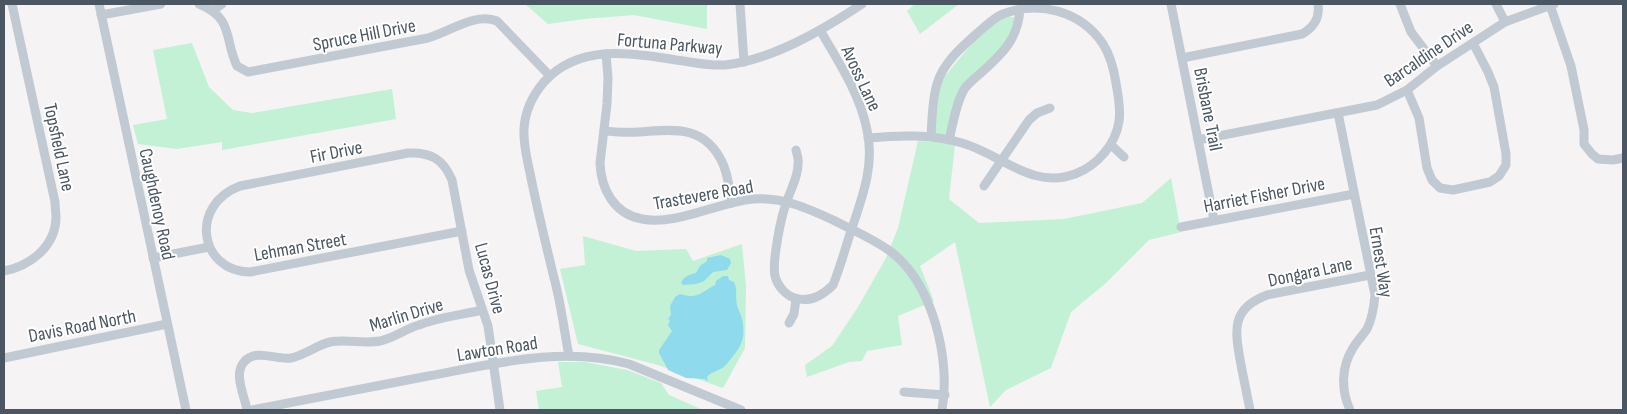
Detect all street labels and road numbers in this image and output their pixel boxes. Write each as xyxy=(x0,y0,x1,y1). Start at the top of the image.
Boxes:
street label: Spruce Hill Drive xyxy=(311,14,418,57)
street label: Barcaldine Drive xyxy=(1380,16,1478,92)
street label: Fortuna Parkway xyxy=(616,28,724,61)
street label: Avoss Lane xyxy=(835,41,886,115)
street label: Brisbane Trail xyxy=(1188,66,1227,153)
street label: Topsfield Lane xyxy=(38,101,79,194)
street label: Fir Drive xyxy=(308,136,364,169)
street label: Caughdenoy Road xyxy=(134,147,180,262)
street label: Harriet Fisher Drive xyxy=(1202,172,1327,219)
street label: Trastevere Road xyxy=(652,175,755,216)
street label: Ernest Way xyxy=(1364,225,1398,300)
street label: Lehman Street xyxy=(252,228,348,267)
street label: Lucas Drive xyxy=(469,240,510,316)
street label: Dongara Lane xyxy=(1266,252,1355,293)
street label: Marlin Drive xyxy=(367,293,446,338)
street label: Davis Road North xyxy=(27,305,138,348)
street label: Lawton Road xyxy=(455,332,539,367)

